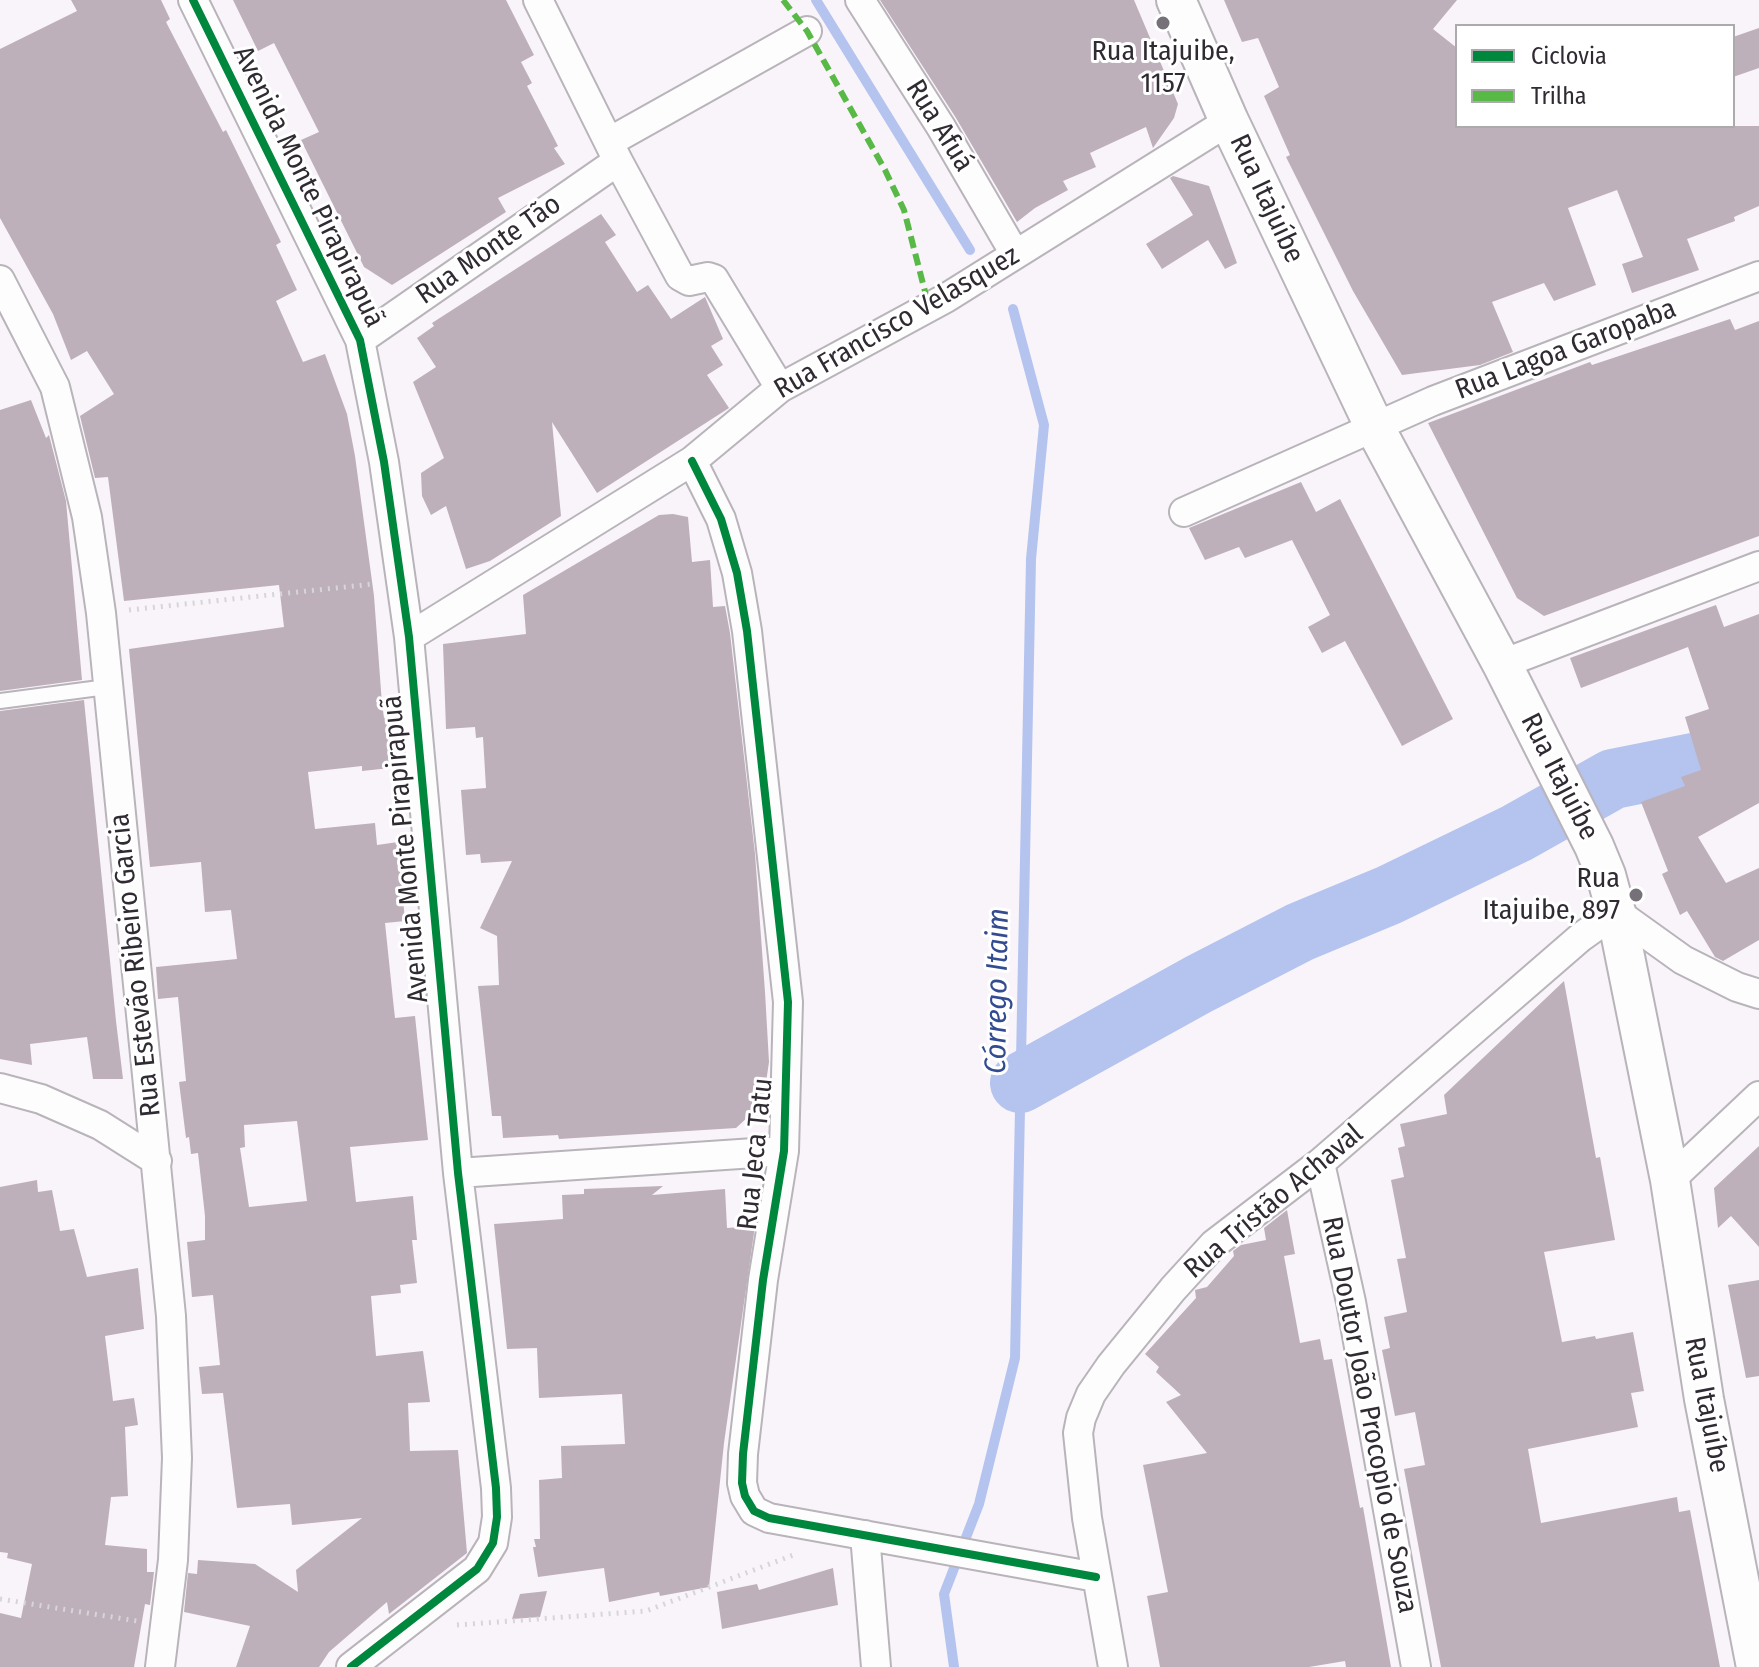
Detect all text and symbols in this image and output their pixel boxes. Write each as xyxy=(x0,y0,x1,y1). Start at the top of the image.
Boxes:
marker: Rua Itajuibe, 1157 xyxy=(1154,14,1172,32)
legend xyxy=(1455,24,1735,128)
place label: Rua Itajuibe, 1157 xyxy=(1092,35,1234,101)
street label: Avenida Monte Pirapirapuã xyxy=(225,41,391,333)
text: Ciclovia xyxy=(1531,42,1607,70)
street label: Rua Afuá xyxy=(898,74,980,178)
text: Trilha xyxy=(1531,82,1587,110)
street label: Rua Itajuíbe xyxy=(1222,129,1310,269)
street label: Rua Monte Tão xyxy=(410,188,568,312)
street label: Rua Francisco Velasquez xyxy=(769,239,1025,407)
street label: Rua Lagoa Garopaba xyxy=(1451,292,1681,408)
street label: Avenida Monte Pirapirapuã xyxy=(376,694,436,1004)
street label: Rua Itajuíbe xyxy=(1513,708,1605,846)
street label: Rua Estevão Ribeiro Garcia xyxy=(103,812,169,1118)
place label: Rua Itajuibe, 897 xyxy=(1482,862,1620,928)
marker: Rua Itajuibe, 897 xyxy=(1627,886,1645,904)
water label: Córrego Itaim xyxy=(979,908,1017,1074)
street label: Rua Jeca Tatu xyxy=(731,1076,781,1232)
street label: Rua Tristão Achaval xyxy=(1178,1118,1370,1286)
street label: Rua Doutor João Procopio de Souza xyxy=(1314,1214,1424,1616)
street label: Rua Itajuíbe xyxy=(1676,1334,1736,1476)

